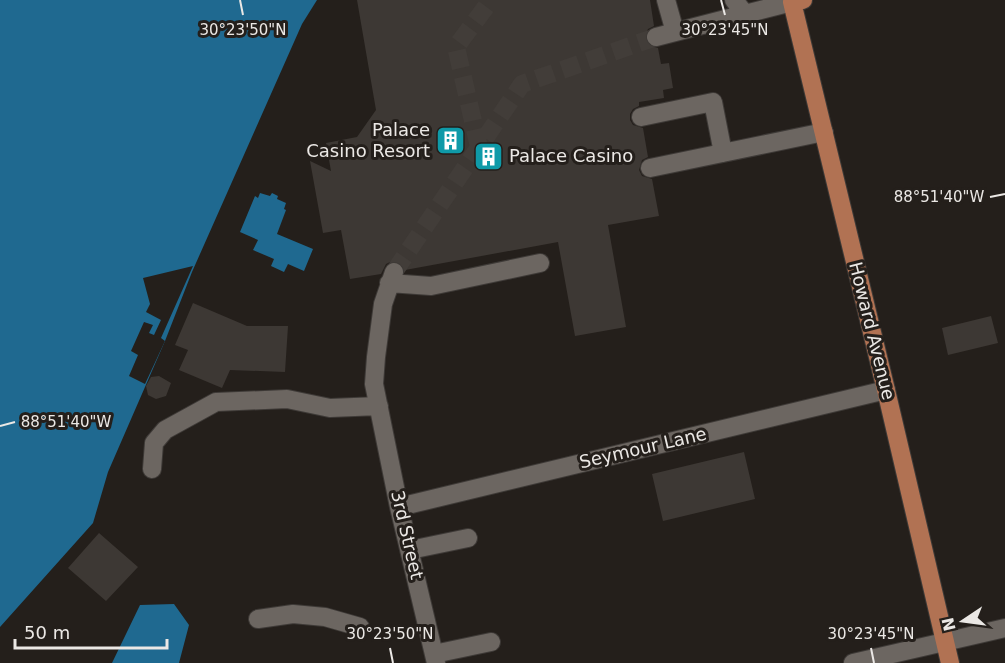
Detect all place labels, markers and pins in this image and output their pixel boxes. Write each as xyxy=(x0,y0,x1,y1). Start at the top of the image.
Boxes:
place label: Palace Casino Resort xyxy=(306,119,430,161)
building icon: Palace Casino Resort xyxy=(435,124,467,156)
building icon: Palace Casino xyxy=(472,140,504,172)
place label: Palace Casino xyxy=(509,145,633,166)

